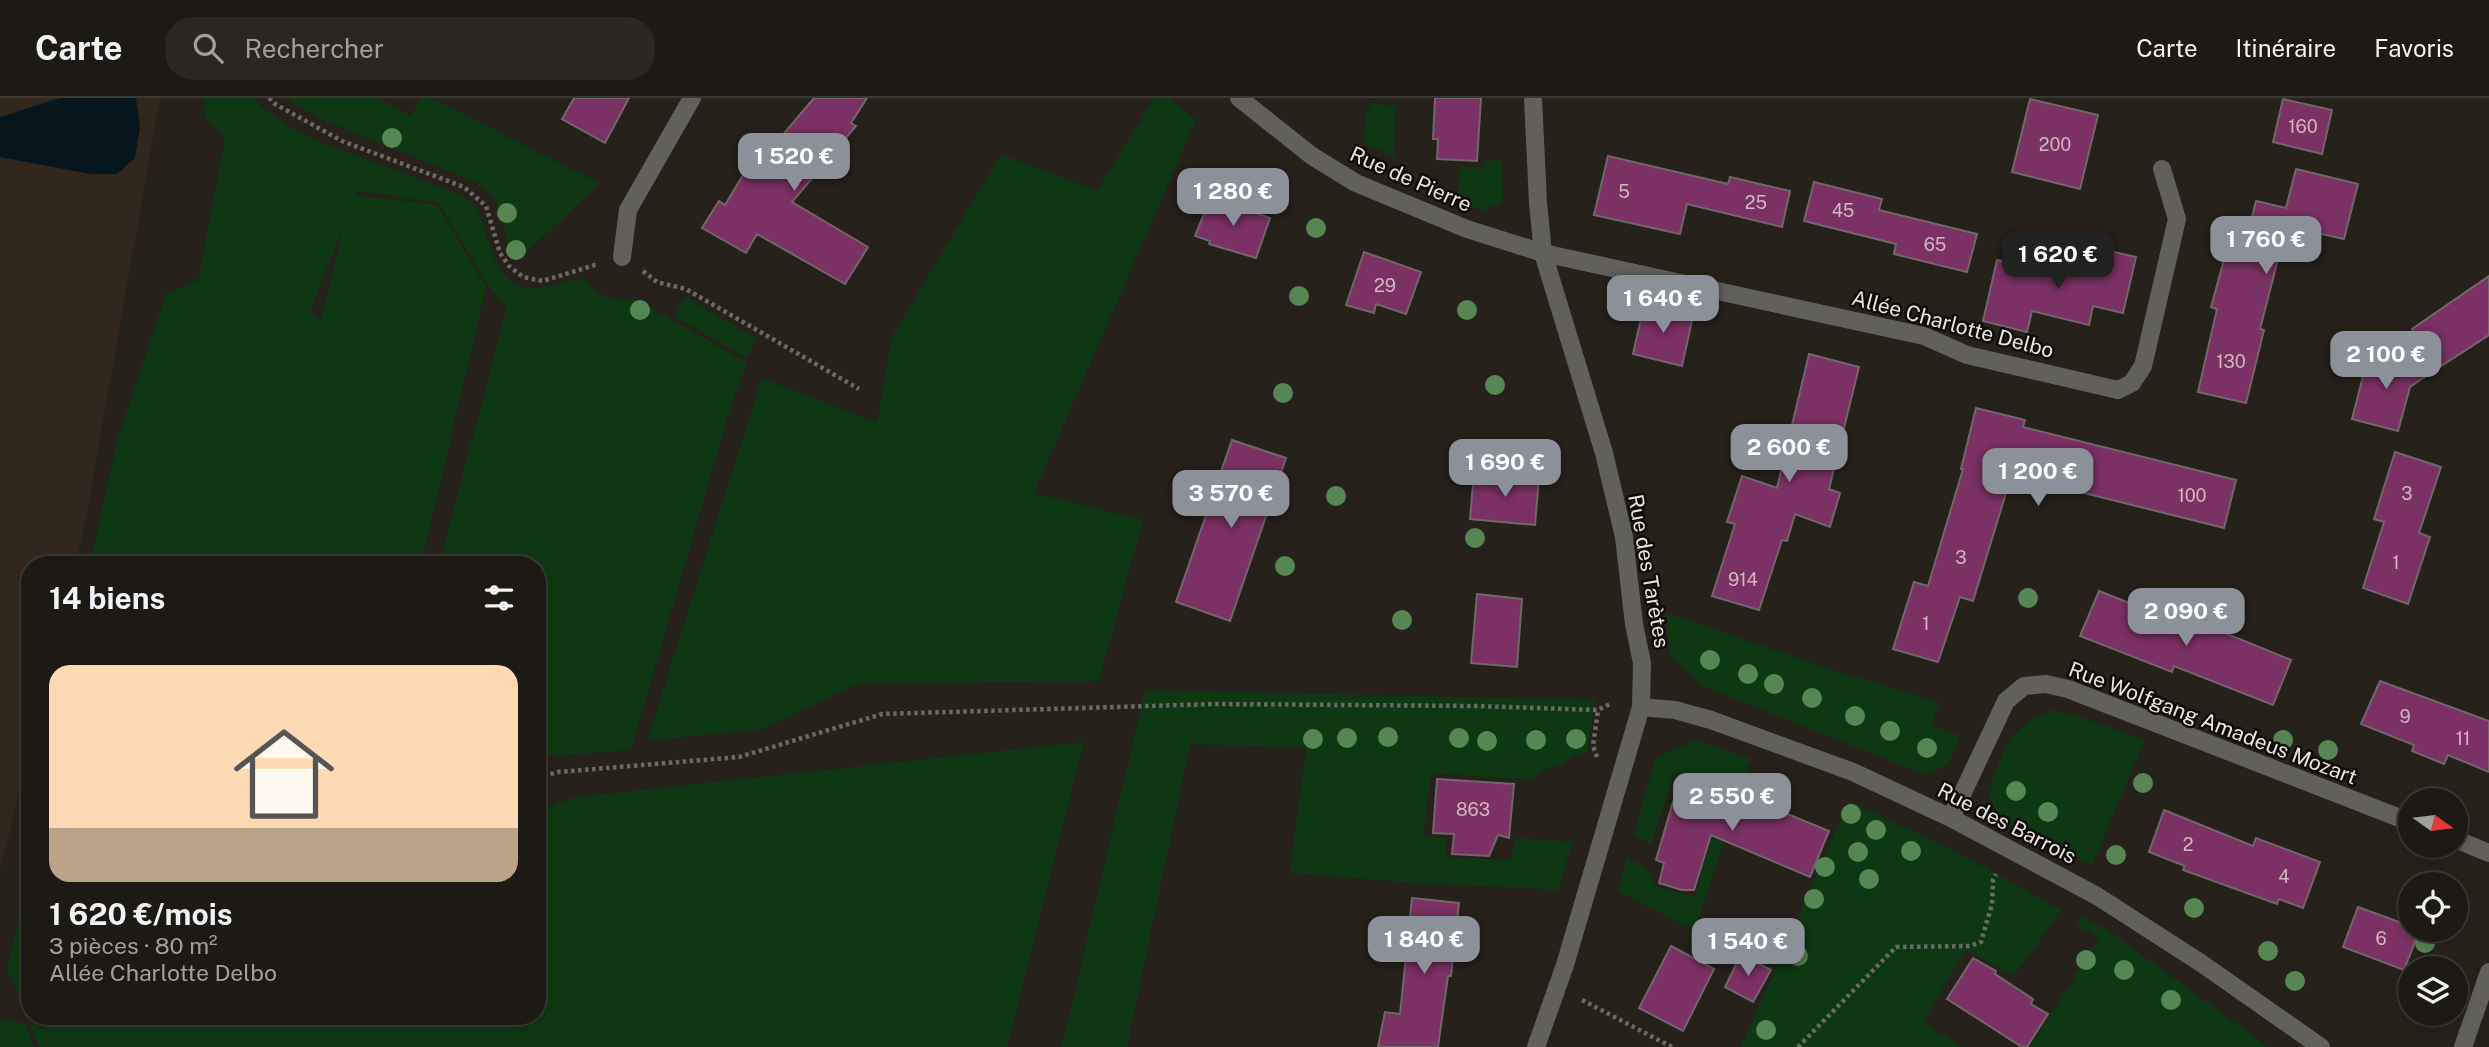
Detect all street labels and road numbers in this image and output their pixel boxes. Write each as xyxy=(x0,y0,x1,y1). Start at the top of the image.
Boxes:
street label: Rue de Pierre xyxy=(1346,141,1476,217)
street label: Allée Charlotte Delbo xyxy=(1849,285,2057,363)
street label: Rue des Tarètes xyxy=(1623,492,1675,650)
street label: Rue Wolfgang Amadeus Mozart xyxy=(2065,656,2361,790)
street label: Rue des Barrois xyxy=(1933,777,2081,869)

